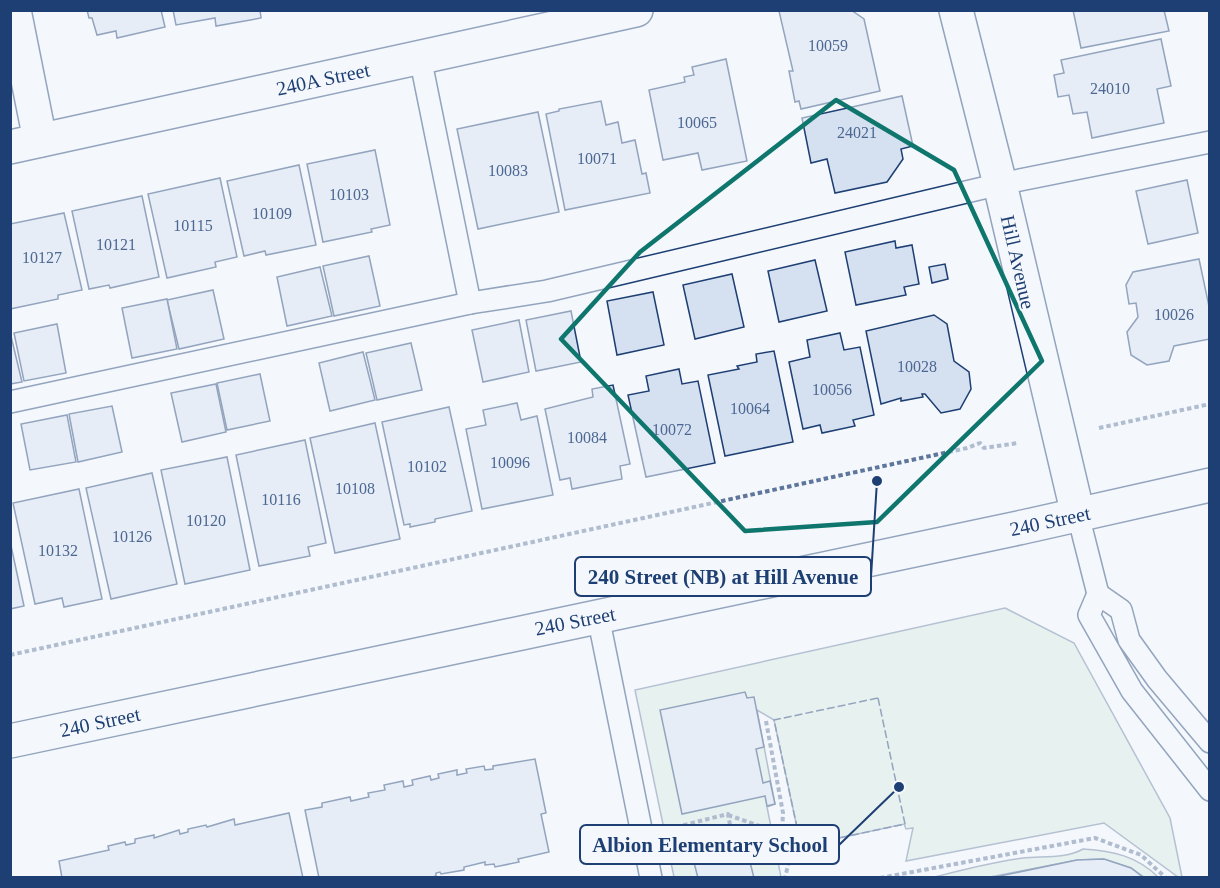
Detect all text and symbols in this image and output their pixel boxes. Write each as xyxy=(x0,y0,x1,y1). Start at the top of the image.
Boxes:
house number: 10059 xyxy=(808,37,848,54)
street label: 240A Street xyxy=(274,58,372,100)
house number: 24010 xyxy=(1090,80,1130,97)
house number: 10065 xyxy=(677,114,717,131)
house number: 24021 xyxy=(837,124,877,141)
house number: 10071 xyxy=(577,150,617,167)
house number: 10083 xyxy=(488,162,528,179)
house number: 10103 xyxy=(329,186,369,203)
house number: 10109 xyxy=(252,205,292,222)
street label: Hill Avenue xyxy=(997,213,1040,311)
house number: 10115 xyxy=(173,217,213,234)
house number: 10121 xyxy=(96,236,136,253)
house number: 10127 xyxy=(22,249,62,266)
house number: 10026 xyxy=(1154,306,1194,323)
house number: 10028 xyxy=(897,358,937,375)
house number: 10056 xyxy=(812,381,852,398)
house number: 10064 xyxy=(730,400,770,417)
house number: 10072 xyxy=(652,421,692,438)
house number: 10084 xyxy=(567,429,607,446)
house number: 10096 xyxy=(490,454,530,471)
house number: 10102 xyxy=(407,458,447,475)
house number: 10108 xyxy=(335,480,375,497)
house number: 10116 xyxy=(261,491,301,508)
street label: 240 Street xyxy=(1008,502,1093,540)
house number: 10120 xyxy=(186,512,226,529)
house number: 10126 xyxy=(112,528,152,545)
house number: 10132 xyxy=(38,542,78,559)
callout: 240 Street (NB) at Hill Avenue xyxy=(575,557,871,596)
text: 240 Street (NB) at Hill Avenue xyxy=(588,565,858,589)
street label: 240 Street xyxy=(533,602,618,640)
street label: 240 Street xyxy=(58,703,143,741)
callout: Albion Elementary School xyxy=(580,825,839,864)
text: Albion Elementary School xyxy=(592,833,828,857)

